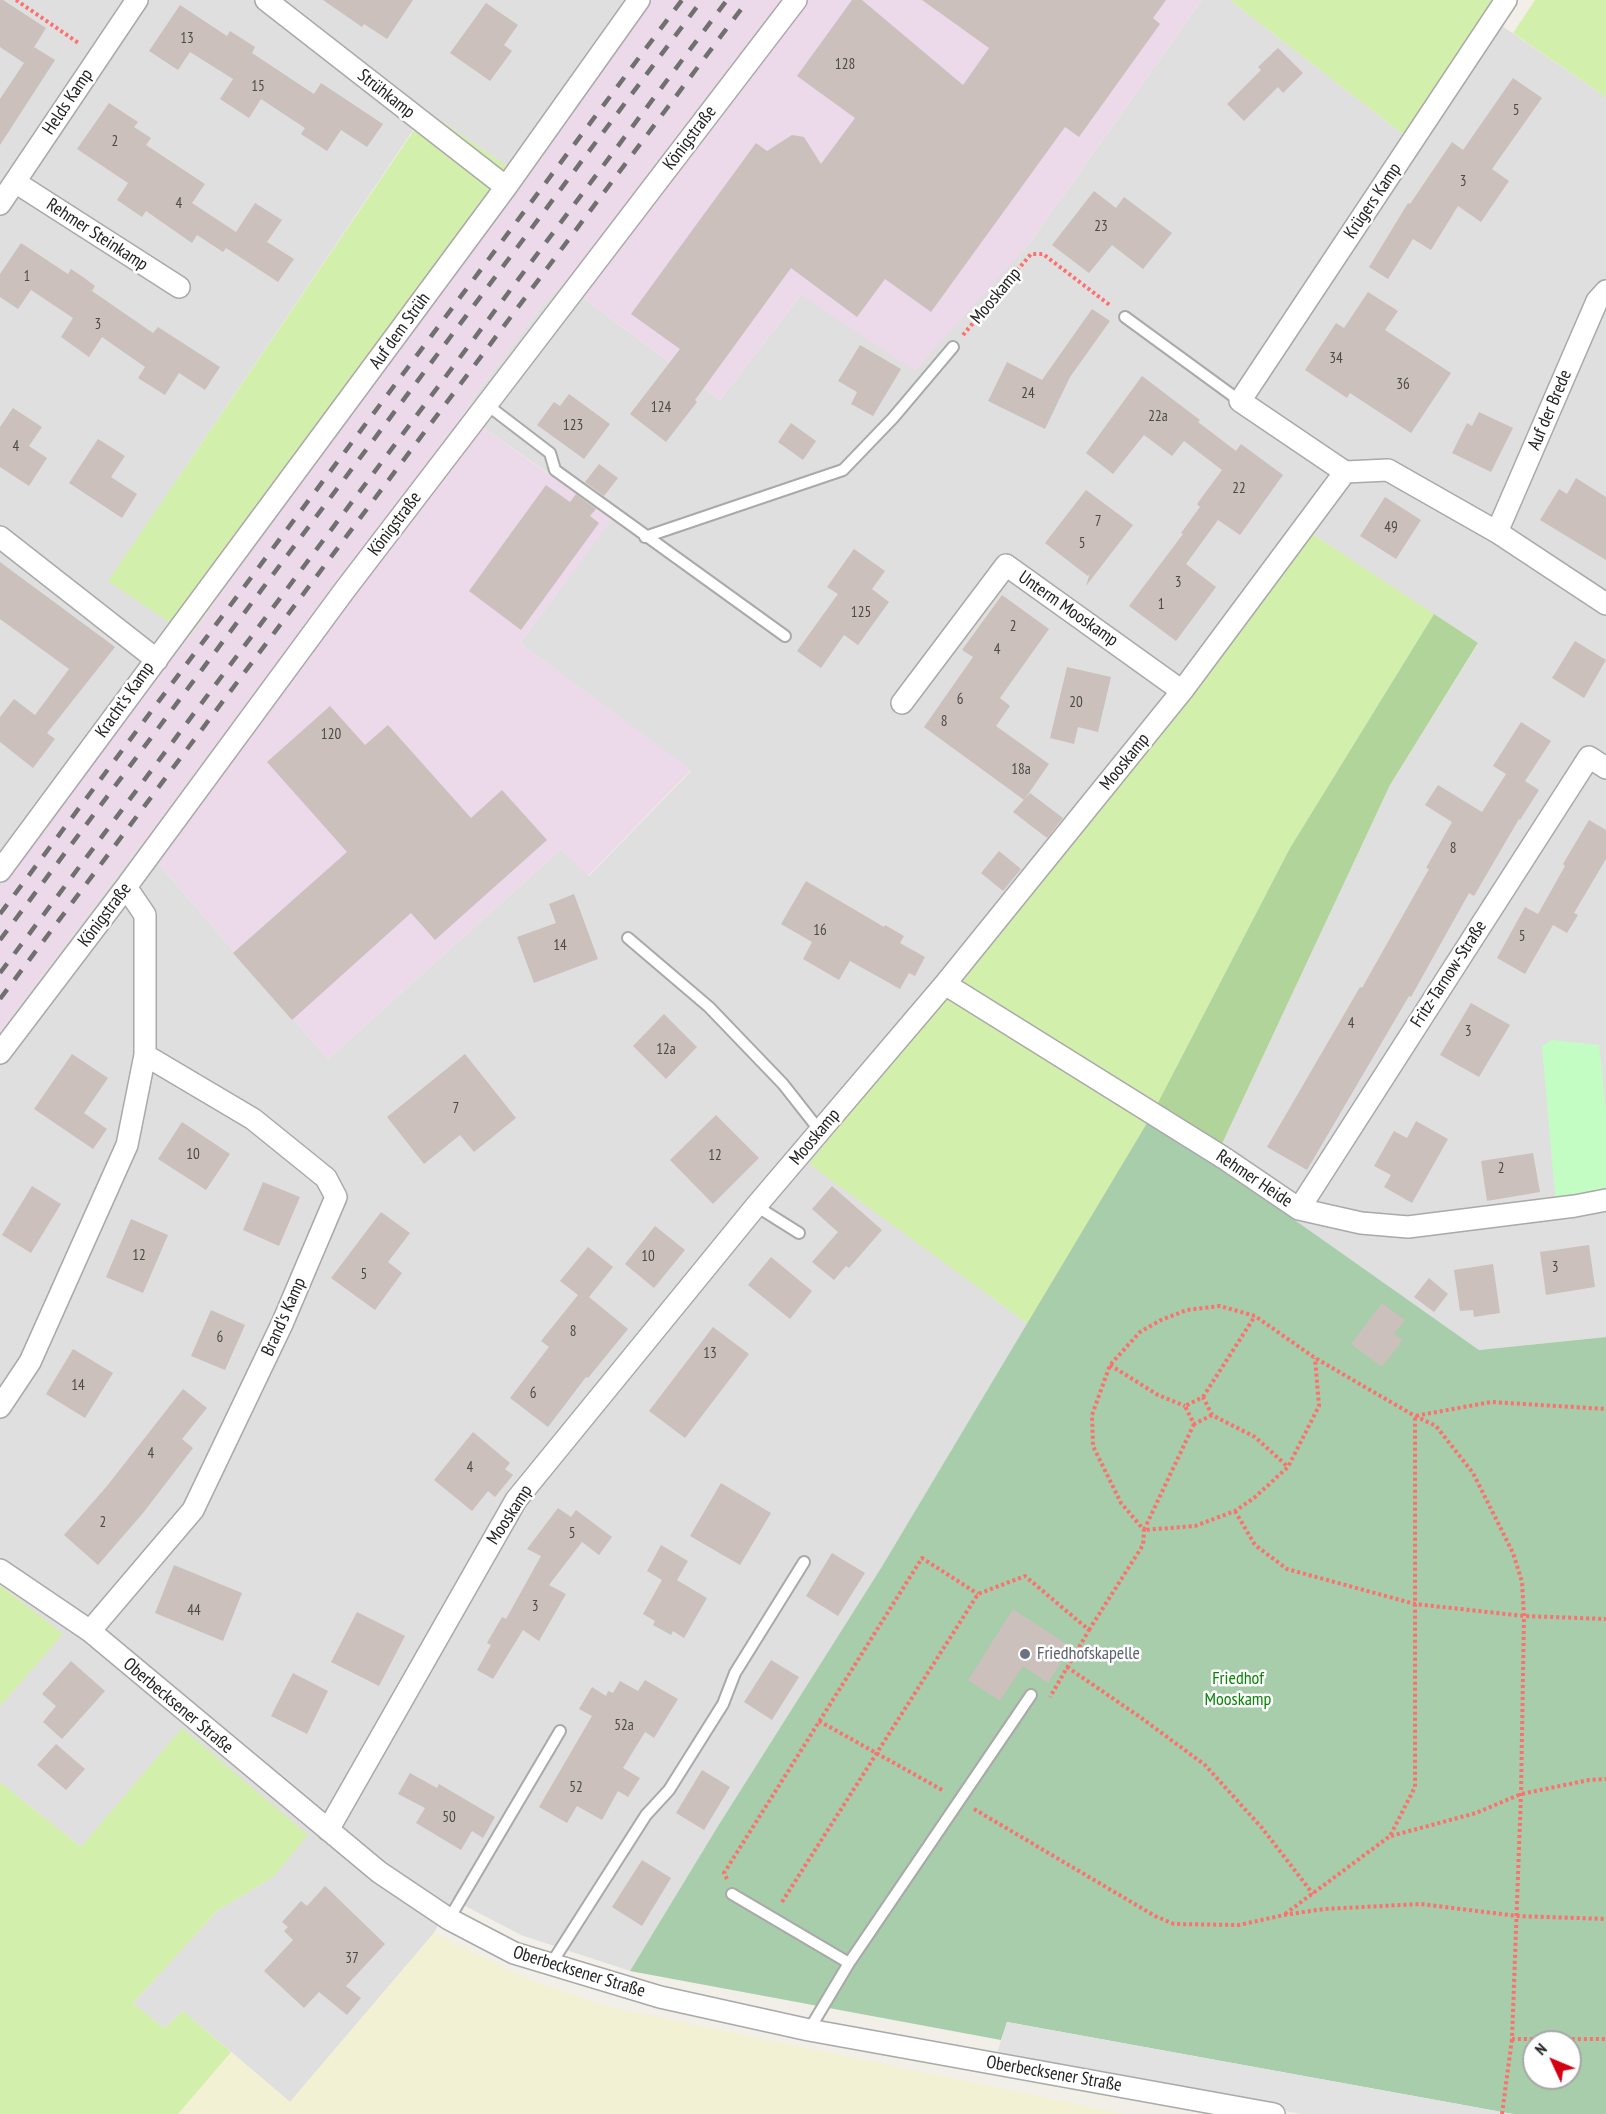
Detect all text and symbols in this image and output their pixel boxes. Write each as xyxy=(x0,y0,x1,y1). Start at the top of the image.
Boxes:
house number: 13 xyxy=(180,30,194,48)
house number: 128 xyxy=(835,56,855,74)
street label: Helds Kamp xyxy=(38,65,98,139)
street label: Strühkamp xyxy=(353,65,419,123)
house number: 15 xyxy=(251,78,265,96)
street label: Königstraße xyxy=(659,102,721,174)
house number: 5 xyxy=(1513,102,1519,120)
house number: 2 xyxy=(112,133,118,151)
street label: Krügers Kamp xyxy=(1340,159,1406,243)
house number: 3 xyxy=(1460,173,1466,191)
street label: Rehmer Steinkamp xyxy=(42,194,152,276)
house number: 4 xyxy=(176,195,182,213)
house number: 23 xyxy=(1094,218,1108,236)
street label: Mooskamp xyxy=(966,263,1026,329)
house number: 1 xyxy=(24,268,30,286)
street label: Auf dem Strüh xyxy=(365,289,435,373)
house number: 3 xyxy=(95,316,101,334)
house number: 34 xyxy=(1329,350,1343,368)
street label: Auf der Brede xyxy=(1523,367,1577,453)
house number: 36 xyxy=(1396,376,1410,394)
house number: 24 xyxy=(1021,385,1035,403)
house number: 124 xyxy=(651,399,671,417)
house number: 22a xyxy=(1148,408,1168,426)
house number: 123 xyxy=(563,417,583,435)
house number: 4 xyxy=(13,438,19,456)
house number: 22 xyxy=(1232,480,1246,498)
street label: Königstraße xyxy=(364,488,426,560)
house number: 7 xyxy=(1095,513,1101,531)
house number: 49 xyxy=(1384,519,1398,537)
house number: 5 xyxy=(1079,535,1085,553)
street label: Unterm Mooskamp xyxy=(1014,567,1122,651)
house number: 3 xyxy=(1175,574,1181,592)
house number: 1 xyxy=(1158,596,1164,614)
house number: 125 xyxy=(851,604,871,622)
house number: 2 xyxy=(1010,618,1016,636)
house number: 4 xyxy=(994,641,1000,659)
street label: Kracht's Kamp xyxy=(91,658,159,742)
house number: 6 xyxy=(957,691,963,709)
house number: 20 xyxy=(1069,694,1083,712)
house number: 8 xyxy=(941,713,947,731)
house number: 120 xyxy=(321,726,341,744)
street label: Mooskamp xyxy=(1096,729,1154,795)
house number: 18a xyxy=(1011,761,1031,779)
house number: 8 xyxy=(1450,840,1456,858)
street label: Königstraße xyxy=(74,879,136,951)
street label: Fritz-Tarnow-Straße xyxy=(1406,917,1492,1031)
house number: 16 xyxy=(813,922,827,940)
house number: 5 xyxy=(1519,928,1525,946)
house number: 14 xyxy=(553,937,567,955)
house number: 4 xyxy=(1348,1015,1354,1033)
house number: 3 xyxy=(1465,1023,1471,1041)
house number: 12a xyxy=(656,1041,676,1059)
house number: 7 xyxy=(453,1100,459,1118)
street label: Mooskamp xyxy=(785,1104,845,1170)
house number: 10 xyxy=(186,1146,200,1164)
street label: Rehmer Heide xyxy=(1212,1146,1296,1212)
house number: 12 xyxy=(708,1147,722,1165)
house number: 2 xyxy=(1498,1160,1504,1178)
house number: 12 xyxy=(132,1247,146,1265)
house number: 10 xyxy=(641,1248,655,1266)
house number: 3 xyxy=(1552,1259,1558,1277)
house number: 5 xyxy=(361,1266,367,1284)
street label: Brand's Kamp xyxy=(257,1274,311,1360)
house number: 8 xyxy=(570,1323,576,1341)
house number: 6 xyxy=(217,1329,223,1347)
house number: 13 xyxy=(703,1345,717,1363)
house number: 14 xyxy=(71,1377,85,1395)
house number: 6 xyxy=(530,1385,536,1403)
house number: 4 xyxy=(148,1445,154,1463)
house number: 4 xyxy=(467,1459,473,1477)
street label: Mooskamp xyxy=(483,1481,537,1549)
house number: 2 xyxy=(100,1514,106,1532)
house number: 5 xyxy=(569,1525,575,1543)
house number: 3 xyxy=(532,1598,538,1616)
house number: 44 xyxy=(187,1602,201,1620)
place label: Friedhofskapelle xyxy=(1037,1643,1140,1665)
marker: Friedhofskapelle xyxy=(1018,1647,1032,1661)
street label: Oberbecksener Straße xyxy=(119,1654,237,1758)
park label: Friedhof Mooskamp xyxy=(1205,1668,1271,1710)
house number: 52a xyxy=(614,1717,634,1735)
house number: 52 xyxy=(569,1779,583,1797)
house number: 50 xyxy=(442,1809,456,1827)
street label: Oberbecksener Straße xyxy=(510,1942,648,2002)
house number: 37 xyxy=(345,1950,359,1968)
north arrow xyxy=(1522,2030,1582,2090)
text: N xyxy=(1530,2039,1551,2059)
street label: Oberbecksener Straße xyxy=(985,2051,1123,2097)

